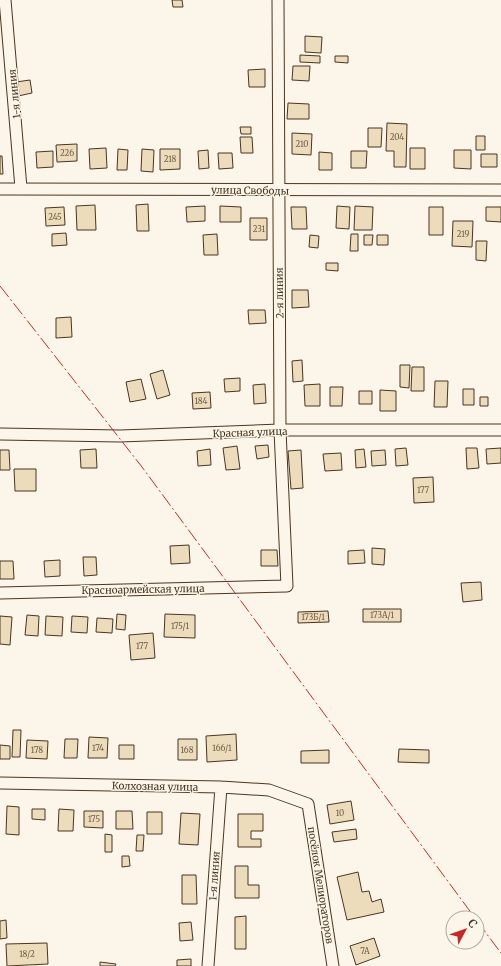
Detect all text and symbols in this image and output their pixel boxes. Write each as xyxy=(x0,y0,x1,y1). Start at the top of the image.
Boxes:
street label: 1-я линия xyxy=(5,68,24,119)
house number: 204 xyxy=(390,132,404,142)
house number: 210 xyxy=(296,139,308,149)
house number: 226 xyxy=(60,148,74,158)
house number: 218 xyxy=(164,154,177,164)
street label: улица Свободы xyxy=(211,183,290,198)
house number: 245 xyxy=(48,212,62,222)
house number: 231 xyxy=(253,224,266,234)
house number: 219 xyxy=(457,229,469,239)
street label: 2-я линия xyxy=(273,267,286,319)
house number: 184 xyxy=(194,396,208,406)
street label: Красная улица xyxy=(212,425,288,440)
house number: 177 xyxy=(417,485,430,495)
street label: Красноармейская улица xyxy=(81,582,205,597)
house number: 173А/1 xyxy=(370,610,394,620)
house number: 173Б/1 xyxy=(301,612,325,622)
house number: 175/1 xyxy=(171,621,189,631)
house number: 177 xyxy=(136,641,149,651)
house number: 174 xyxy=(92,743,104,753)
house number: 166/1 xyxy=(212,743,232,753)
house number: 178 xyxy=(31,745,43,755)
house number: 168 xyxy=(181,745,194,755)
street label: Колхозная улица xyxy=(112,779,199,794)
house number: 10 xyxy=(336,808,344,818)
house number: 175 xyxy=(88,814,100,824)
street label: посёлок Мелиораторов xyxy=(305,826,336,945)
street label: 1-я линия xyxy=(206,851,223,901)
north arrow xyxy=(445,910,485,950)
text: С xyxy=(465,916,480,931)
house number: 7А xyxy=(360,946,370,956)
house number: 18/2 xyxy=(19,949,35,959)

